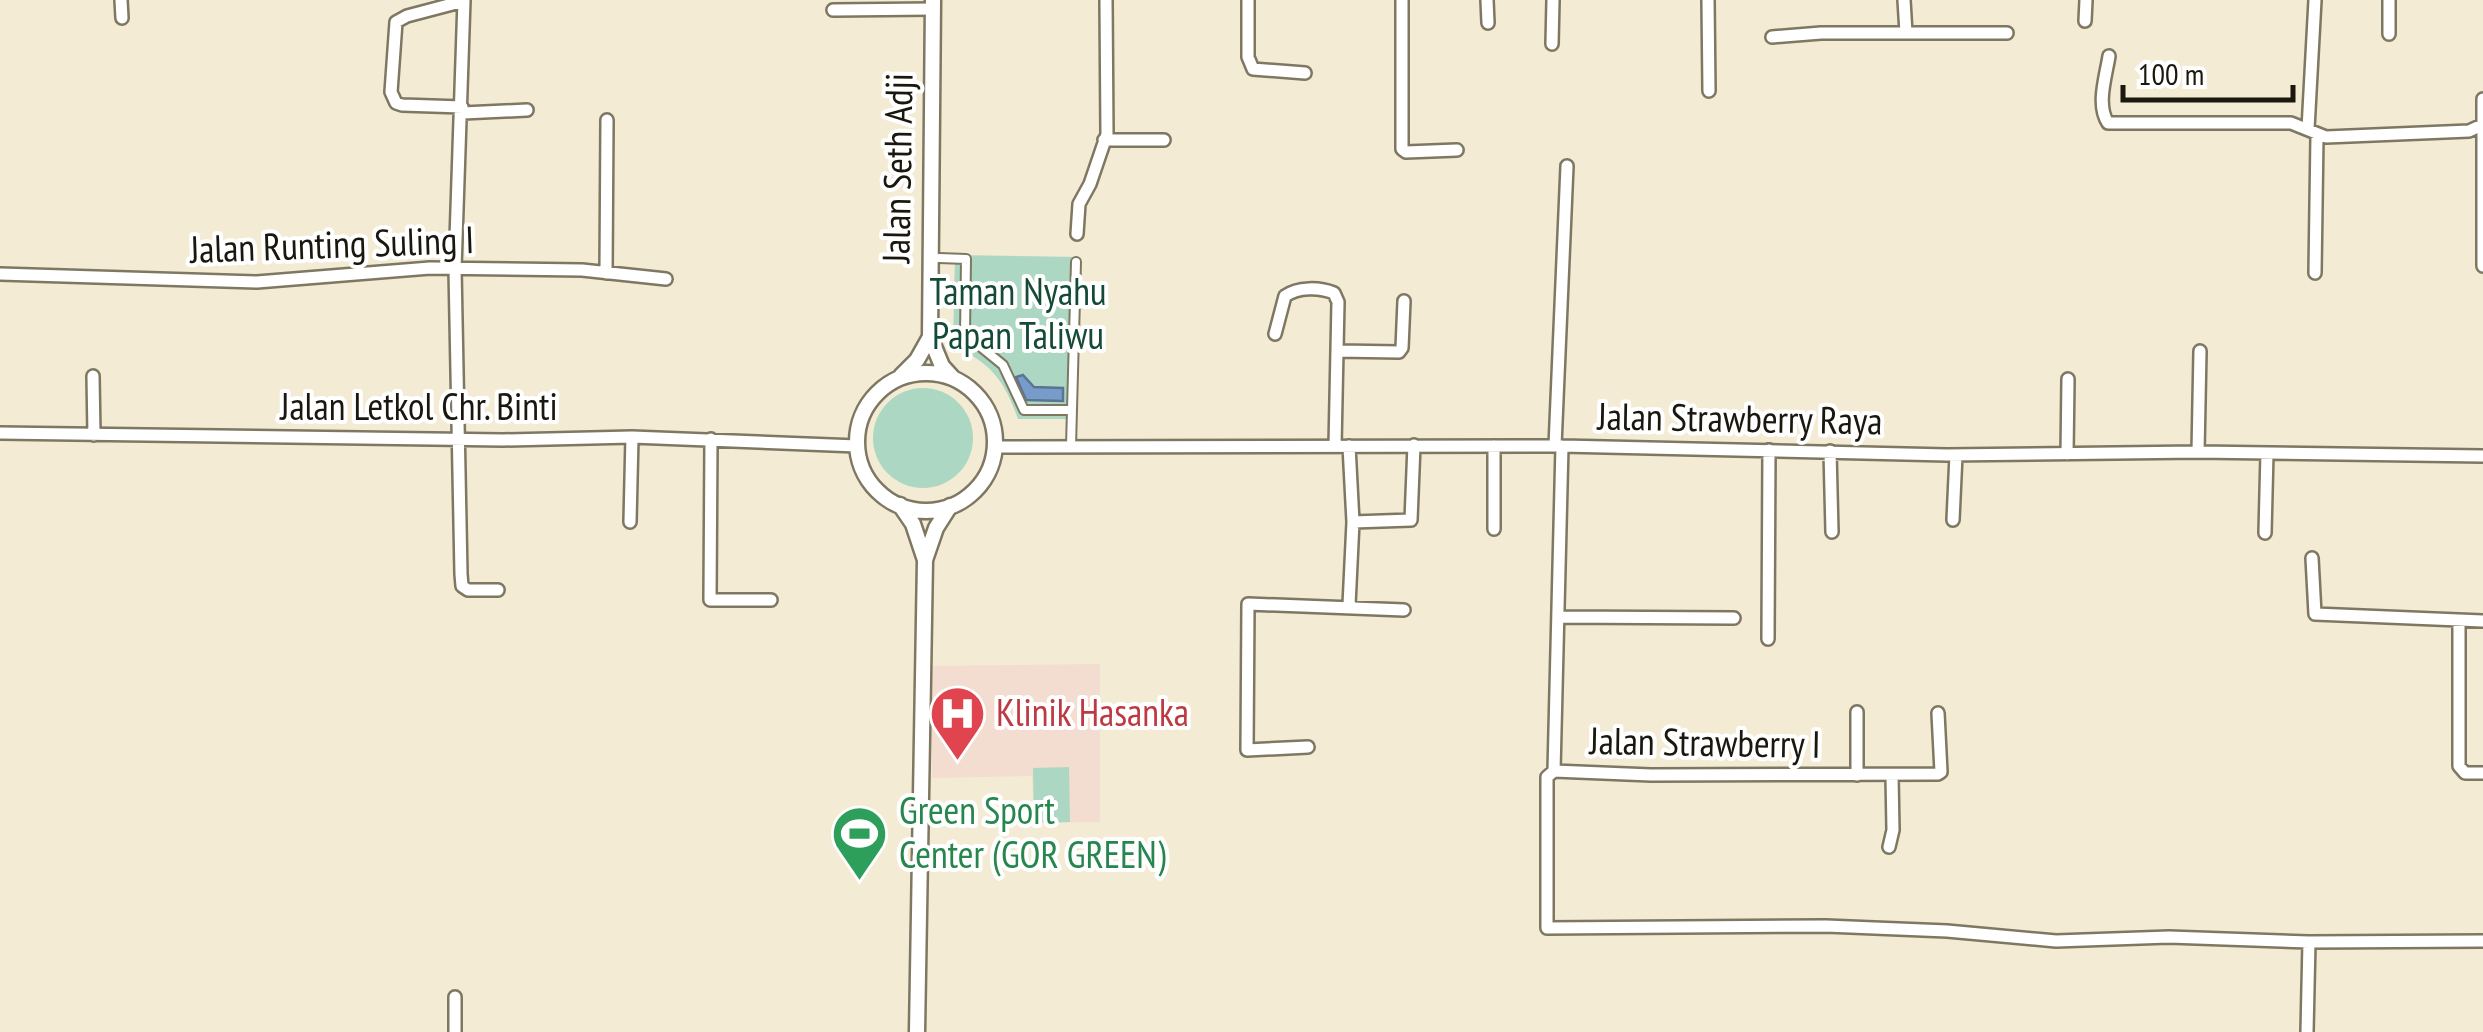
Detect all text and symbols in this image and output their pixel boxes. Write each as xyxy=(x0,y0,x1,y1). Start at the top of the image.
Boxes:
scale bar xyxy=(2123,40,2293,102)
text: 100 m xyxy=(2138,54,2204,93)
street label: Jalan Seth Adji xyxy=(870,72,923,264)
street label: Jalan Runting Suling I xyxy=(188,214,475,273)
park label: Taman Nyahu Papan Taliwu xyxy=(930,266,1106,359)
street label: Jalan Letkol Chr. Binti xyxy=(279,381,558,430)
street label: Jalan Strawberry Raya xyxy=(1596,390,1883,444)
hospital icon: Klinik Hasanka xyxy=(927,683,987,762)
place label: Klinik Hasanka xyxy=(996,687,1189,736)
street label: Jalan Strawberry I xyxy=(1588,715,1821,768)
place label: Green Sport Center (GOR GREEN) xyxy=(899,785,1166,878)
sports icon: Green Sport Center (GOR GREEN) xyxy=(830,803,890,882)

